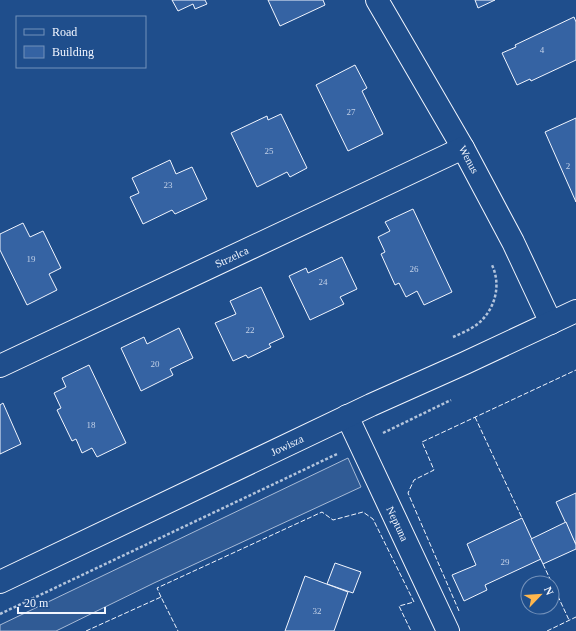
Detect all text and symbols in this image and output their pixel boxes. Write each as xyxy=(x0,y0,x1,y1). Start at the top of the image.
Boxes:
legend xyxy=(16,16,146,68)
text: Road xyxy=(52,25,77,39)
text: Building xyxy=(52,45,94,59)
house number: 4 xyxy=(540,45,545,55)
house number: 27 xyxy=(347,107,356,117)
street label: Wenus xyxy=(457,143,481,175)
house number: 25 xyxy=(265,146,274,156)
house number: 2 xyxy=(566,161,570,171)
house number: 23 xyxy=(164,180,173,190)
street label: Strzelca xyxy=(213,244,250,270)
house number: 19 xyxy=(27,254,36,264)
house number: 26 xyxy=(410,264,419,274)
house number: 24 xyxy=(319,277,328,287)
house number: 22 xyxy=(246,325,255,335)
house number: 20 xyxy=(151,359,160,369)
house number: 18 xyxy=(87,420,96,430)
street label: Jowisza xyxy=(269,432,305,458)
street label: Neptuna xyxy=(384,504,411,543)
house number: 29 xyxy=(501,557,510,567)
north arrow xyxy=(520,575,560,615)
text: N xyxy=(542,585,556,597)
scale bar xyxy=(18,589,105,615)
text: 20 m xyxy=(24,596,49,610)
house number: 32 xyxy=(313,606,322,616)

